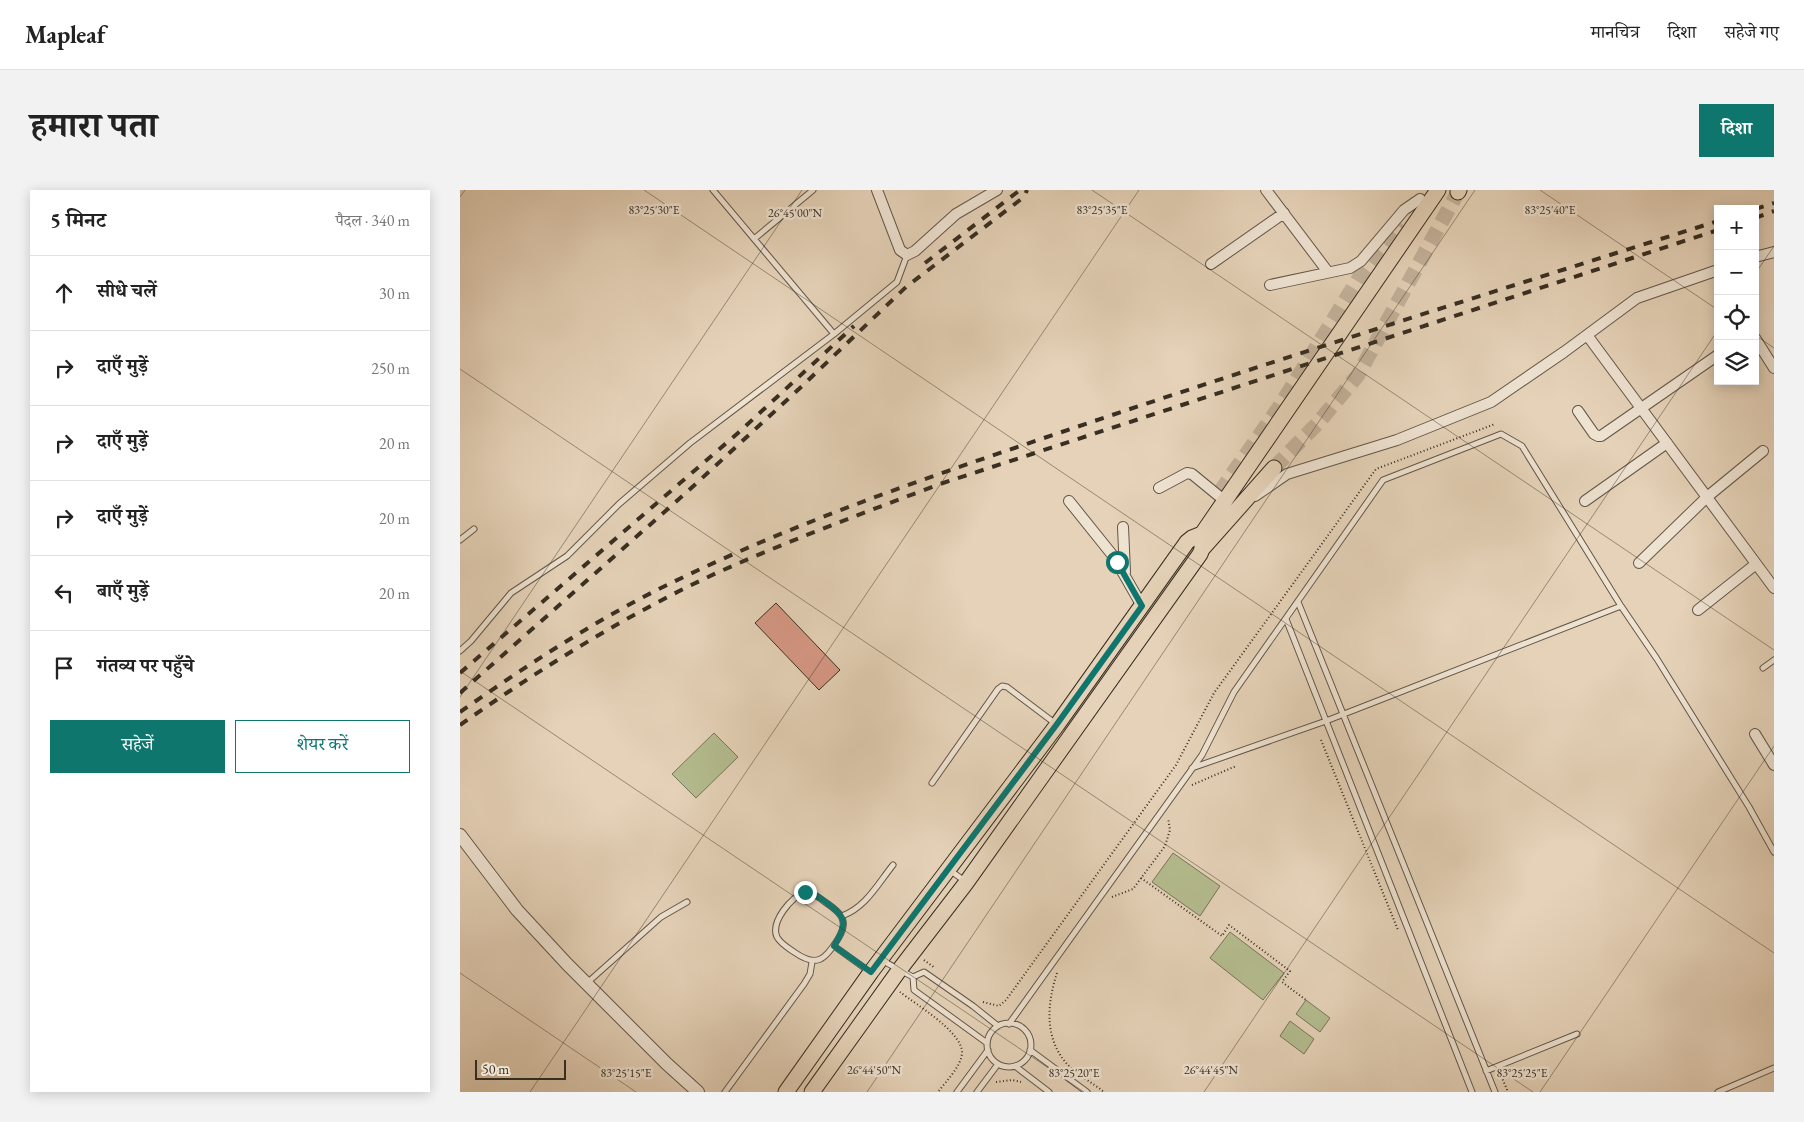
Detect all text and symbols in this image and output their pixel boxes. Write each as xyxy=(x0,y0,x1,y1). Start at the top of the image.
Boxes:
text: Mapleaf xyxy=(25,19,106,50)
text: मानचित्र xyxy=(1591,20,1640,43)
text: दिशा xyxy=(1668,20,1696,43)
text: सहेजे गए xyxy=(1724,20,1779,43)
text: हमारा पता xyxy=(30,102,157,147)
button: दिशा xyxy=(1699,104,1774,157)
text: 83°25'30"E xyxy=(628,202,680,218)
text: 83°25'35"E xyxy=(1076,202,1128,218)
text: 83°25'40"E xyxy=(1524,202,1576,218)
text: 26°45'00"N xyxy=(768,205,822,221)
map controls xyxy=(1714,205,1759,385)
button: + xyxy=(1714,205,1759,250)
text: 5 मिनट xyxy=(50,206,106,233)
text: पैदल · 340 m xyxy=(336,210,410,231)
button: − xyxy=(1714,250,1759,295)
text: सीधे चलें xyxy=(97,278,157,303)
icon: ahead xyxy=(50,279,78,307)
text: 30 m xyxy=(379,283,410,304)
button: locate xyxy=(1714,295,1759,340)
button: layers xyxy=(1714,340,1759,385)
text: दाएँ मुड़ें xyxy=(97,353,148,378)
icon: right xyxy=(50,354,78,382)
text: 250 m xyxy=(371,358,410,379)
text: दाएँ मुड़ें xyxy=(97,428,148,453)
icon: right xyxy=(50,429,78,457)
text: 20 m xyxy=(379,433,410,454)
text: दाएँ मुड़ें xyxy=(97,503,148,528)
icon: right xyxy=(50,504,78,532)
text: 20 m xyxy=(379,508,410,529)
route start xyxy=(1106,551,1129,574)
text: बाएँ मुड़ें xyxy=(97,578,149,603)
icon: left xyxy=(50,579,78,607)
text: 20 m xyxy=(379,583,410,604)
text: गंतव्य पर पहुँचे xyxy=(97,653,194,678)
icon: arrive xyxy=(50,654,78,682)
button: सहेजें xyxy=(50,720,225,773)
button: शेयर करें xyxy=(235,720,410,773)
route end xyxy=(794,881,817,904)
scale bar xyxy=(475,1057,566,1080)
text: 50 m xyxy=(482,1060,509,1078)
text: 26°44'50"N xyxy=(847,1062,901,1078)
text: 26°44'45"N xyxy=(1184,1062,1238,1078)
text: 83°25'15"E xyxy=(600,1065,652,1081)
text: 83°25'20"E xyxy=(1048,1065,1100,1081)
text: 83°25'25"E xyxy=(1496,1065,1548,1081)

